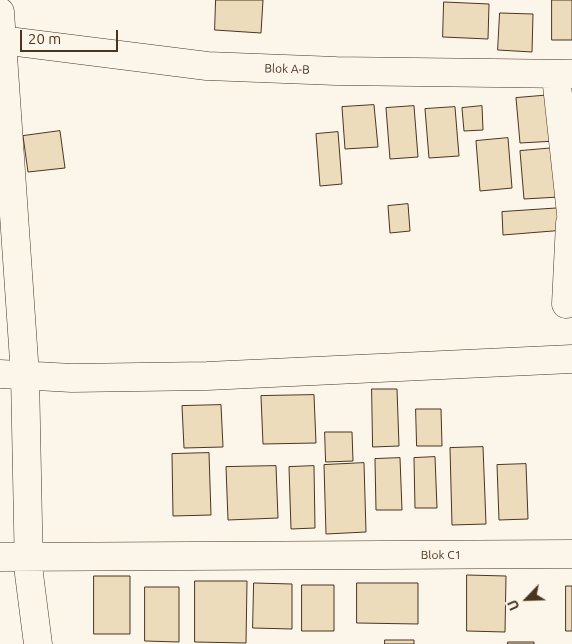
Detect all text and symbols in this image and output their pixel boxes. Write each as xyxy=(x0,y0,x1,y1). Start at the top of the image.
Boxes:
scale bar xyxy=(22,20,120,52)
text: 20 m xyxy=(28,30,61,47)
street label: Blok A-B xyxy=(264,61,310,77)
street label: Blok C1 xyxy=(421,548,461,562)
north arrow xyxy=(502,574,552,624)
text: U xyxy=(504,597,523,613)

